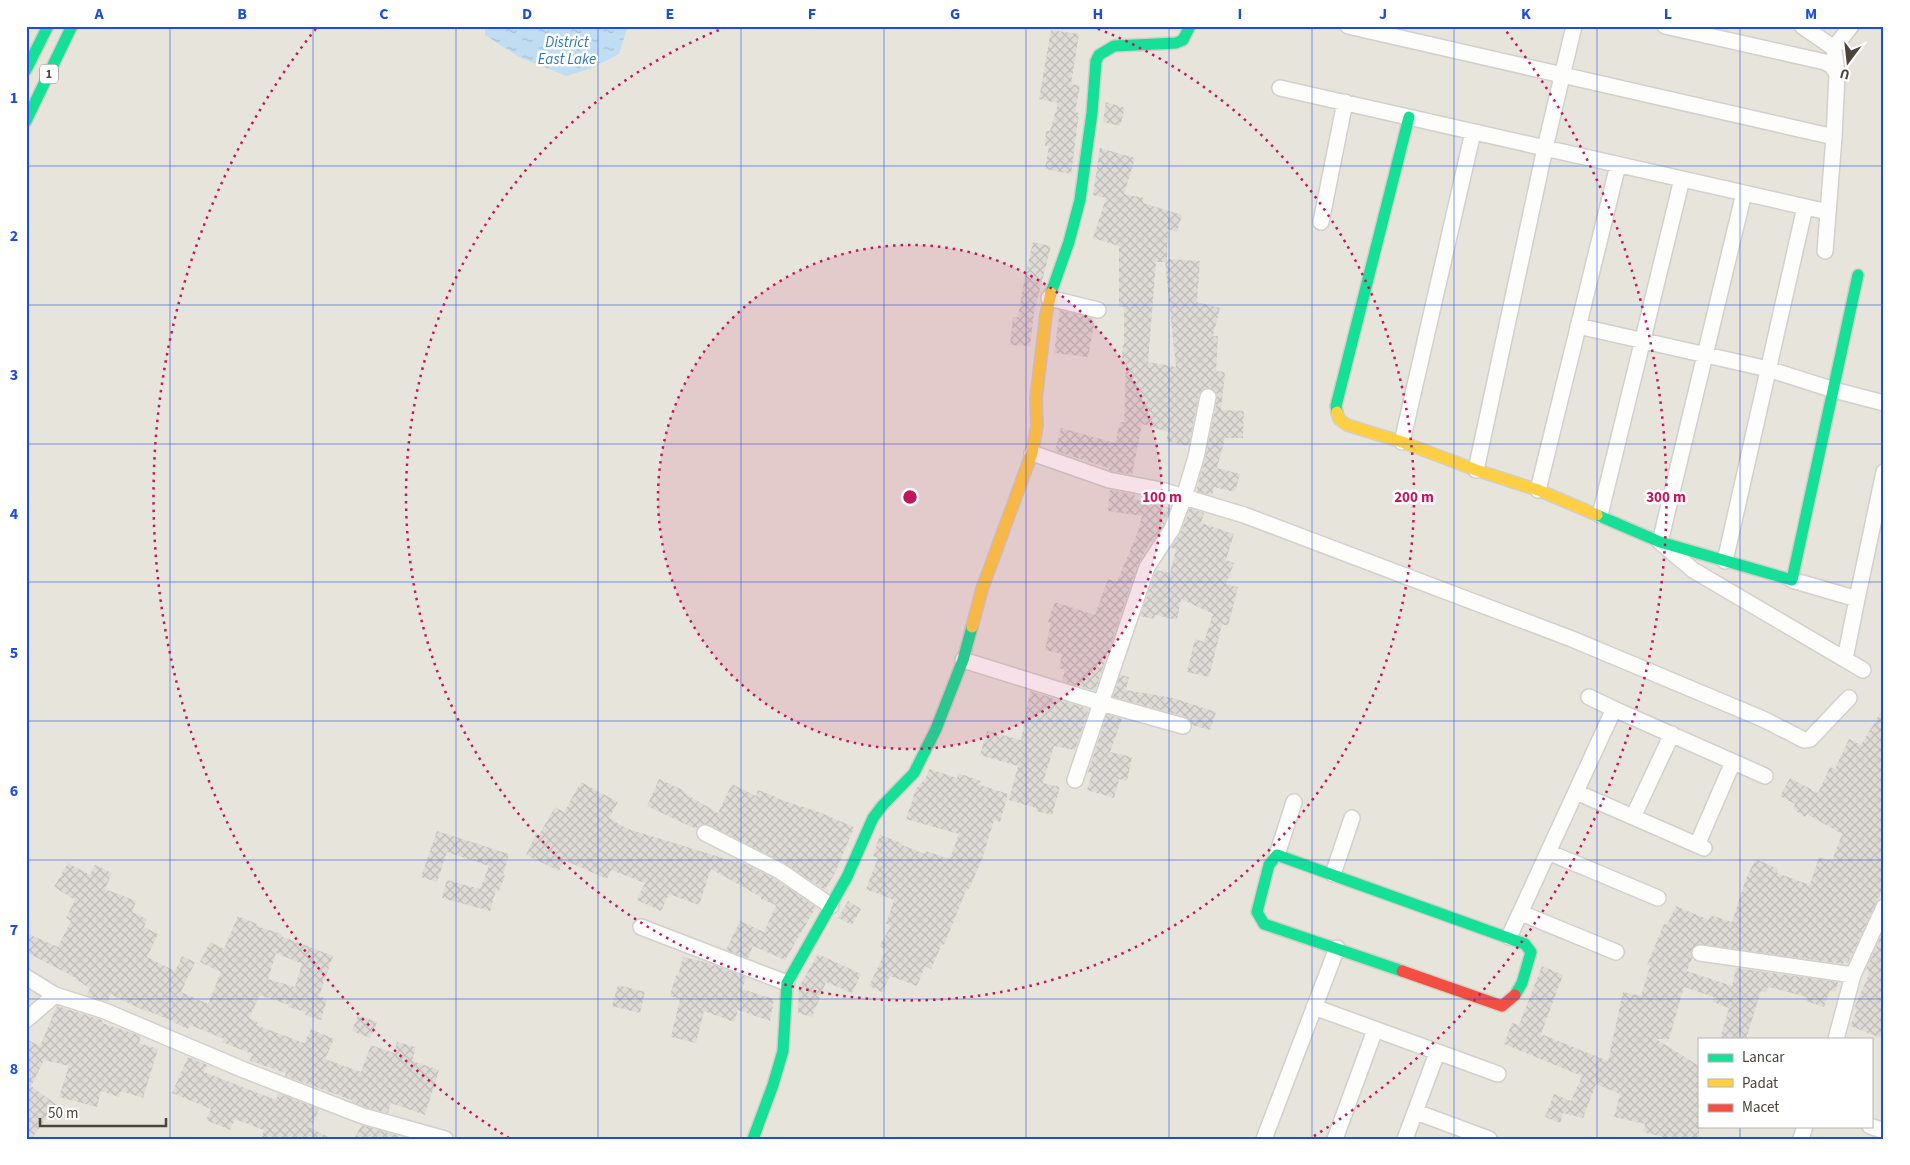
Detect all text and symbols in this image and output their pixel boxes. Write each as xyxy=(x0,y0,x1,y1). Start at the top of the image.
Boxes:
text: A xyxy=(93,3,104,25)
text: B xyxy=(237,3,247,25)
text: C xyxy=(379,3,389,25)
text: D xyxy=(522,3,532,25)
text: E xyxy=(666,3,674,25)
text: F xyxy=(808,3,816,25)
text: G xyxy=(950,3,960,25)
text: H xyxy=(1093,3,1103,25)
text: I xyxy=(1238,3,1242,25)
text: J xyxy=(1379,3,1387,25)
text: K xyxy=(1521,3,1531,25)
text: L xyxy=(1664,3,1672,25)
text: M xyxy=(1805,3,1817,25)
water label: District East Lake xyxy=(538,32,596,70)
north arrow xyxy=(1822,38,1872,88)
text: U xyxy=(1838,63,1852,84)
road number: 1 xyxy=(40,64,58,84)
text: 1 xyxy=(10,87,18,109)
text: 2 xyxy=(10,225,18,247)
text: 3 xyxy=(10,364,18,386)
text: 100 m xyxy=(1142,487,1182,508)
text: 200 m xyxy=(1394,487,1434,508)
text: 300 m xyxy=(1646,487,1686,508)
centre of rings xyxy=(901,488,919,506)
text: 4 xyxy=(10,503,19,525)
text: 5 xyxy=(10,642,18,664)
text: 6 xyxy=(10,780,18,802)
text: 7 xyxy=(10,919,18,941)
legend xyxy=(1698,1038,1872,1128)
text: Lancar xyxy=(1742,1047,1785,1068)
text: 8 xyxy=(10,1058,18,1080)
text: Padat xyxy=(1742,1073,1778,1094)
scale bar xyxy=(40,1095,166,1127)
text: Macet xyxy=(1742,1097,1779,1118)
text: 50 m xyxy=(48,1103,78,1124)

